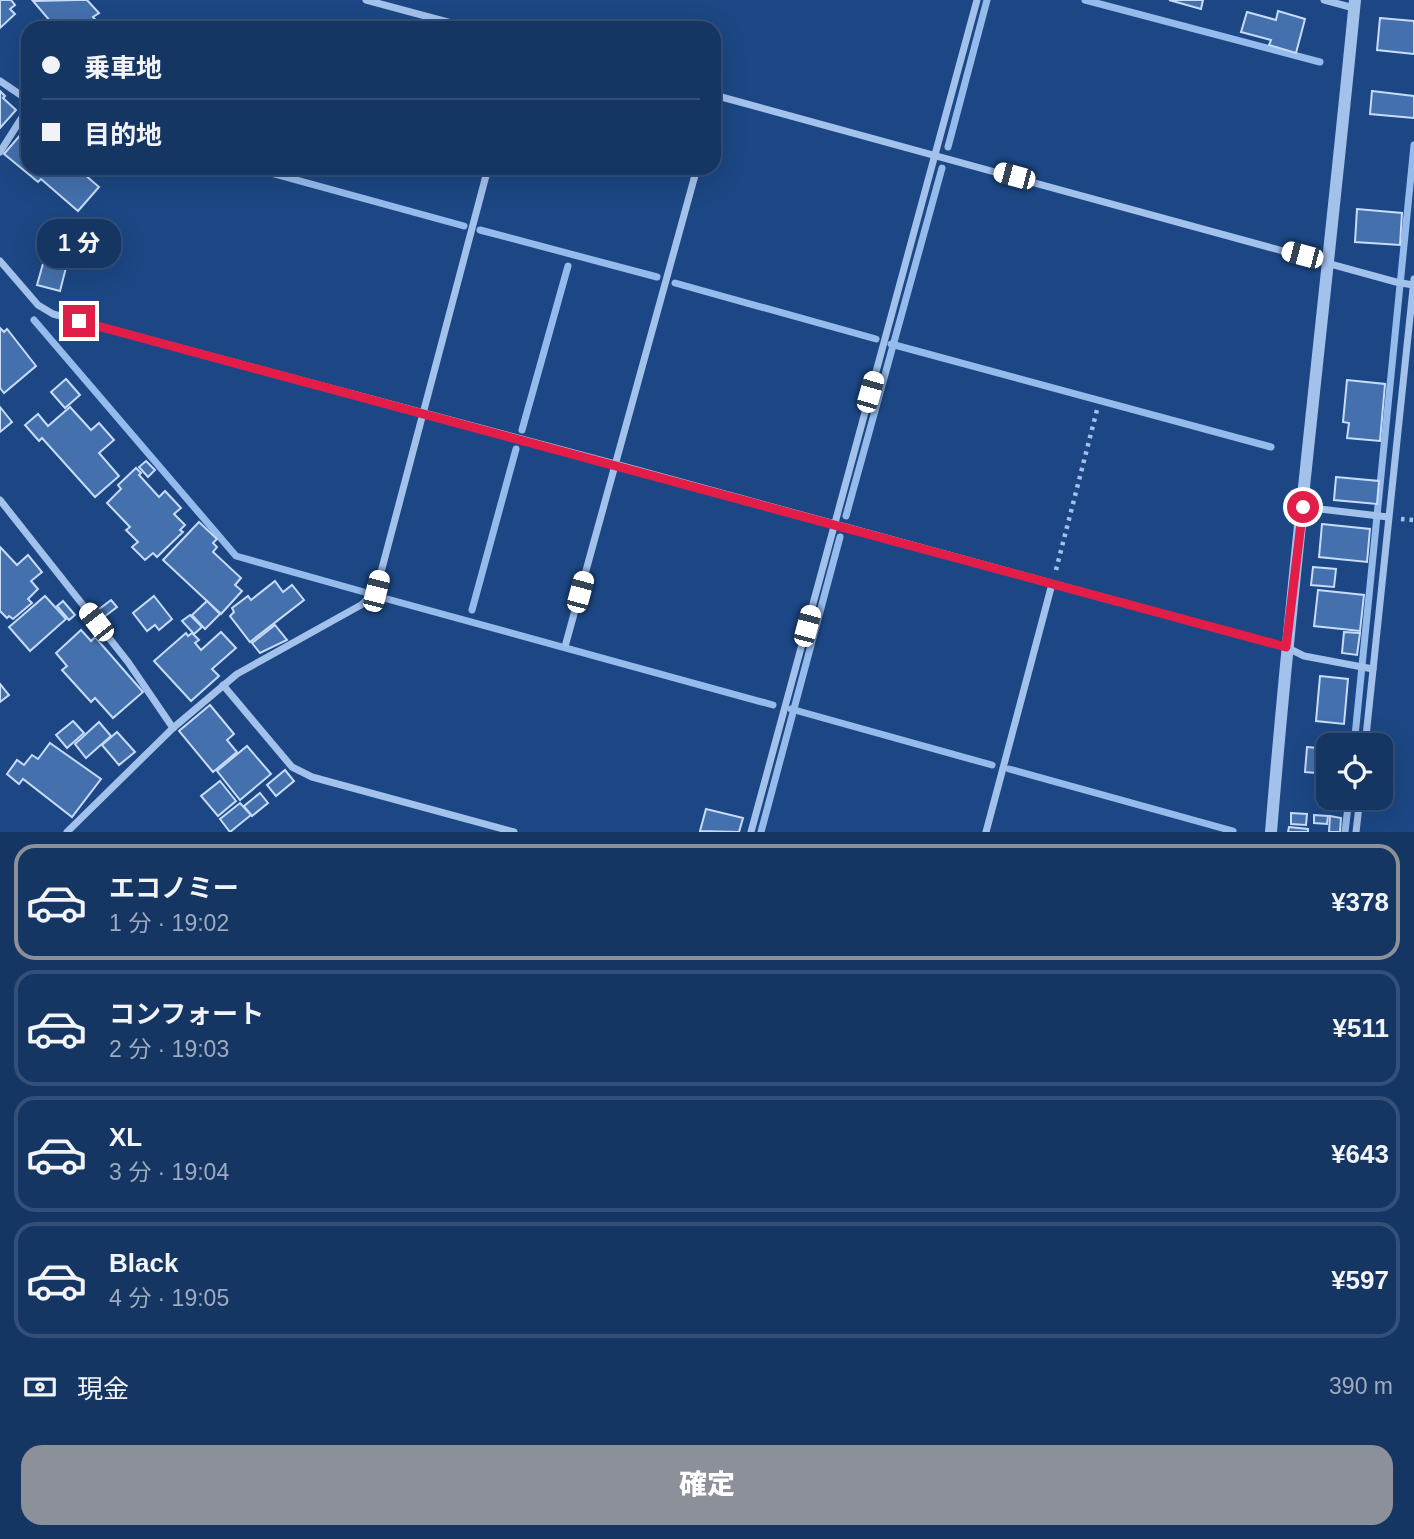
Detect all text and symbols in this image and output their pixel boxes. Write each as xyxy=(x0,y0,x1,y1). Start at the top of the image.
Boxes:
text: 乗車地 xyxy=(84,53,162,83)
text: 目的地 xyxy=(84,120,162,150)
car xyxy=(991,160,1038,192)
callout: 1 分 xyxy=(37,219,121,268)
text: 1 分 xyxy=(58,230,100,256)
car xyxy=(1279,239,1326,271)
route end xyxy=(63,305,95,337)
car xyxy=(855,369,886,415)
route start xyxy=(1287,491,1319,523)
car xyxy=(361,568,392,614)
car xyxy=(565,569,596,615)
car xyxy=(75,599,118,645)
car xyxy=(792,603,823,649)
map controls xyxy=(1316,733,1393,810)
button: locate xyxy=(1316,733,1393,810)
icon: car xyxy=(25,871,88,934)
text: エコノミー xyxy=(109,873,239,903)
text: ¥378 xyxy=(1331,887,1389,917)
text: 1 分 · 19:02 xyxy=(109,910,229,936)
icon: car xyxy=(25,997,88,1060)
text: コンフォート xyxy=(109,999,264,1029)
text: ¥511 xyxy=(1333,1013,1389,1043)
text: 2 分 · 19:03 xyxy=(109,1036,229,1062)
text: XL xyxy=(109,1122,142,1152)
icon: car xyxy=(25,1123,88,1186)
text: ¥643 xyxy=(1331,1139,1389,1169)
text: 3 分 · 19:04 xyxy=(109,1159,229,1185)
text: Black xyxy=(109,1248,178,1278)
icon: car xyxy=(25,1249,88,1312)
text: ¥597 xyxy=(1331,1265,1389,1295)
text: 4 分 · 19:05 xyxy=(109,1285,229,1311)
icon: cash xyxy=(21,1368,59,1406)
text: 390 m xyxy=(1329,1373,1393,1399)
text: 現金 xyxy=(77,1374,129,1404)
button: 確定 xyxy=(21,1445,1393,1525)

